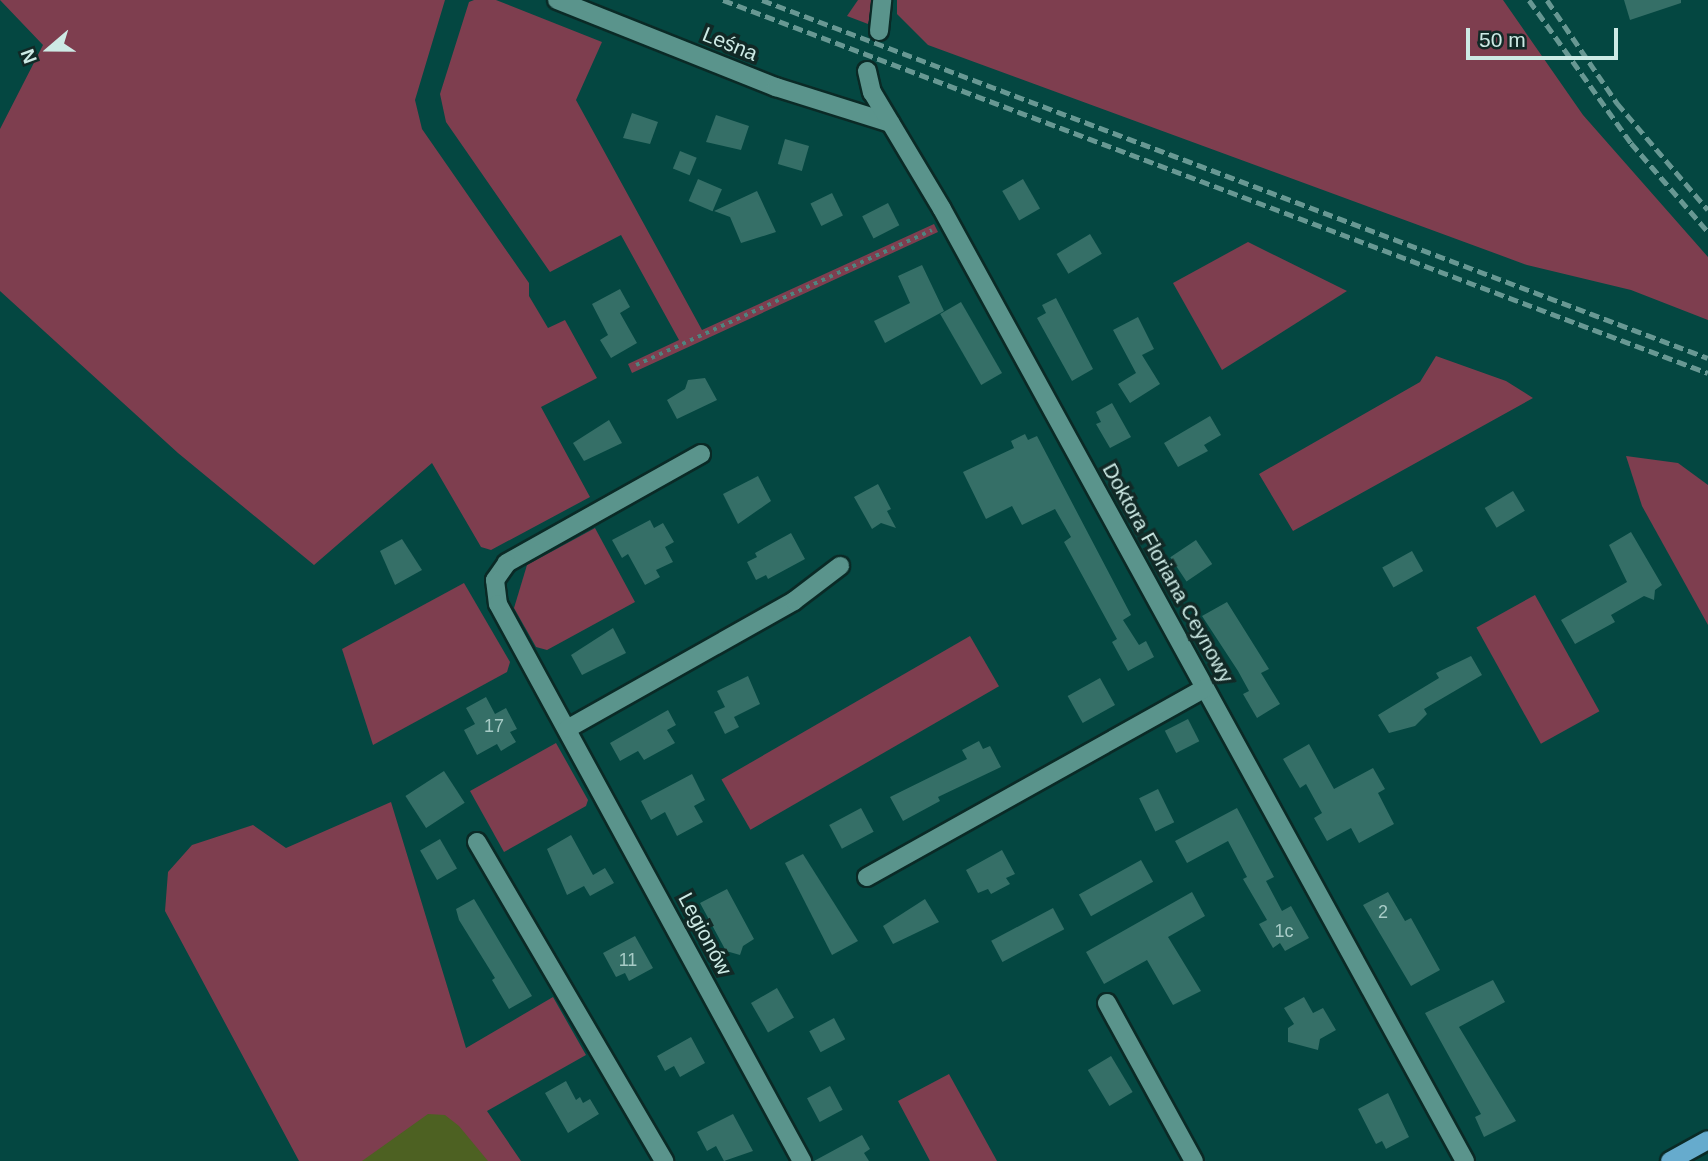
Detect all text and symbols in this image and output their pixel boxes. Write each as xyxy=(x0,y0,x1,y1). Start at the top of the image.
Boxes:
north arrow xyxy=(14,14,84,84)
scale bar xyxy=(1470,14,1622,58)
street label: Leśna xyxy=(699,22,761,66)
text: 50 m xyxy=(1479,28,1526,51)
text: N xyxy=(17,46,41,66)
street label: Doktora Floriana Ceynowy xyxy=(1097,459,1239,687)
house number: 17 xyxy=(484,715,504,737)
street label: Legionów xyxy=(673,888,737,980)
house number: 2 xyxy=(1378,901,1388,923)
house number: 1c xyxy=(1274,920,1294,942)
house number: 11 xyxy=(619,949,637,971)

